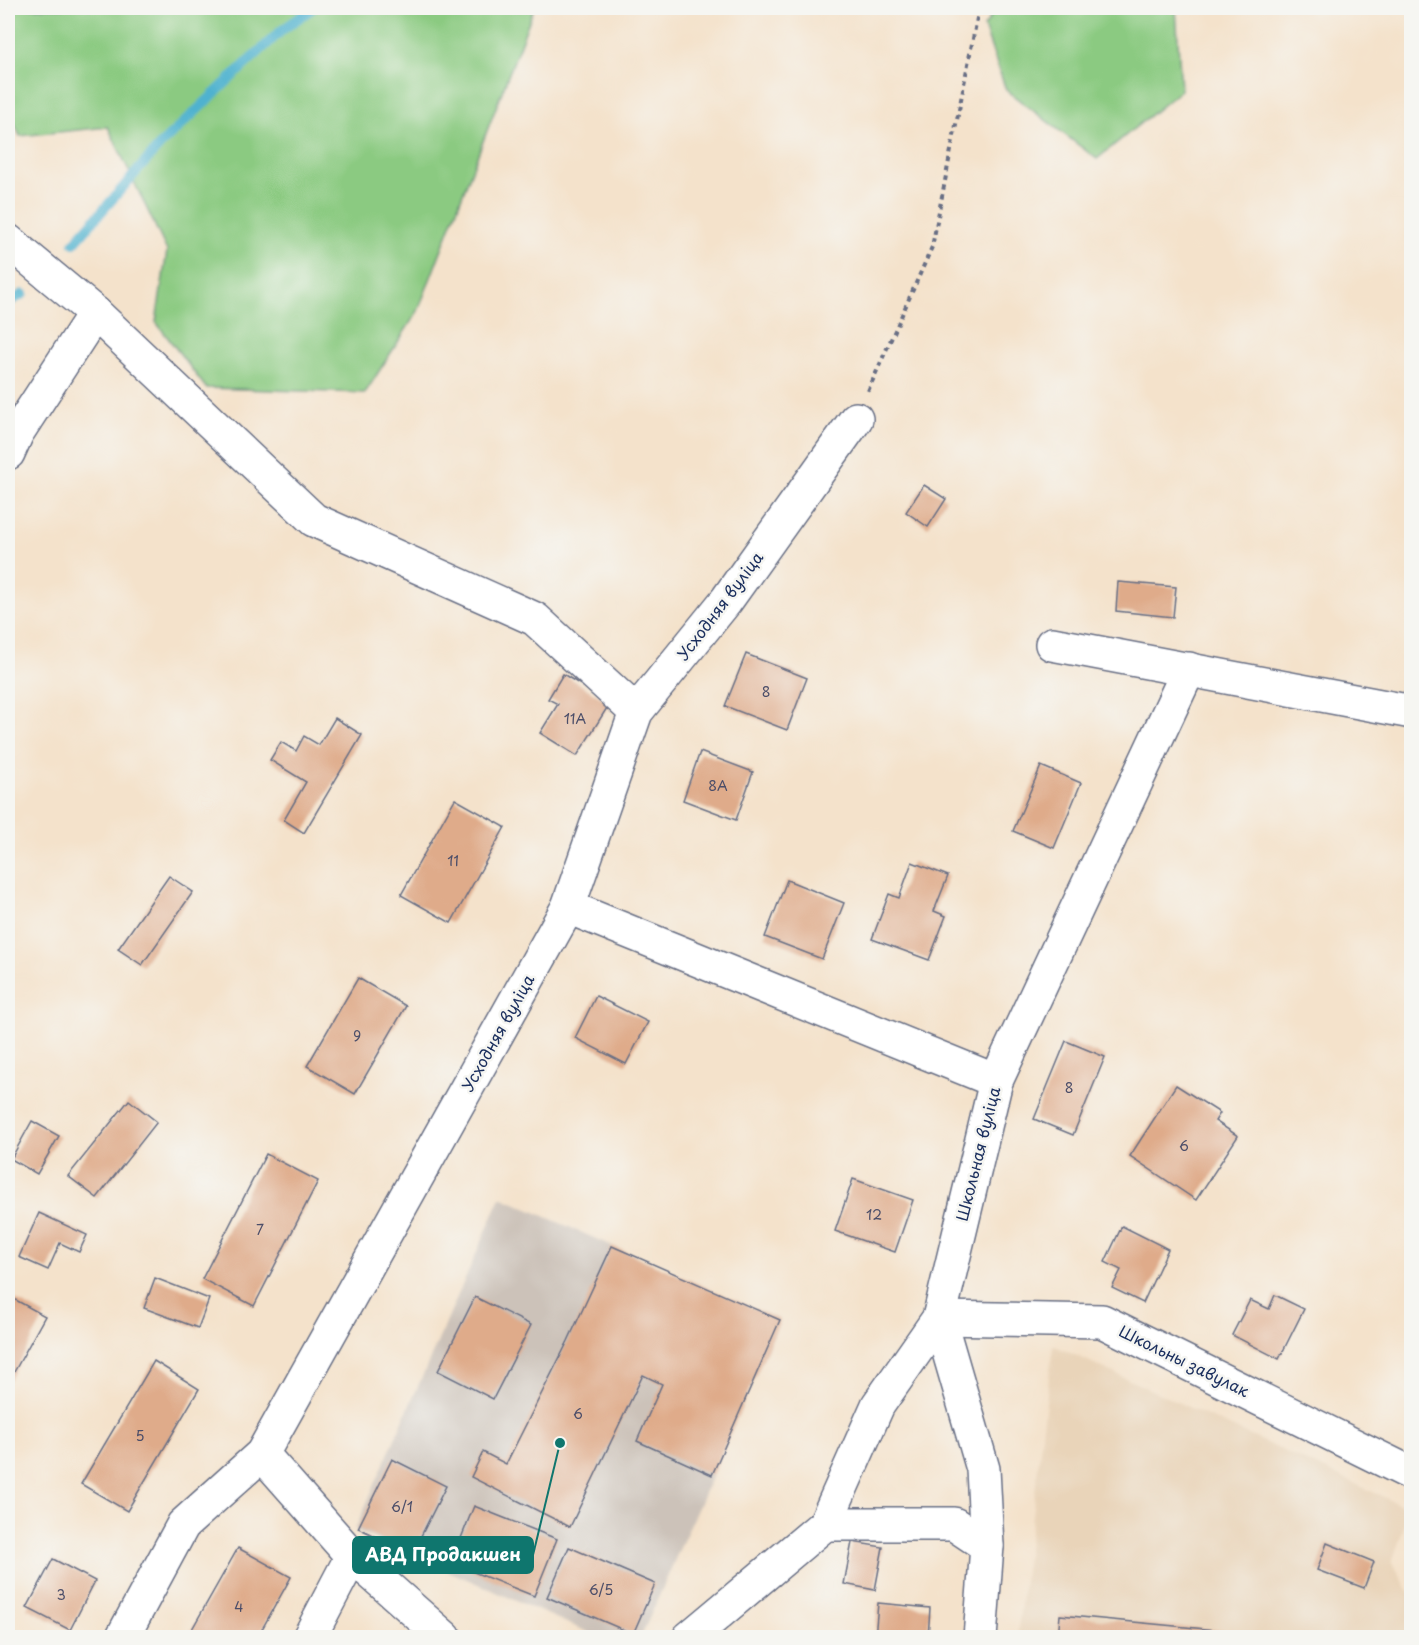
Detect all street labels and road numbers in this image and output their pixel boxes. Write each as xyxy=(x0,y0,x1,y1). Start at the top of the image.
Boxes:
street label: Усходняя вуліца xyxy=(670,546,768,665)
street label: Усходняя вуліца xyxy=(455,969,539,1095)
street label: Школьная вуліца xyxy=(949,1084,1005,1224)
street label: Школьны завулак xyxy=(1115,1318,1254,1402)

